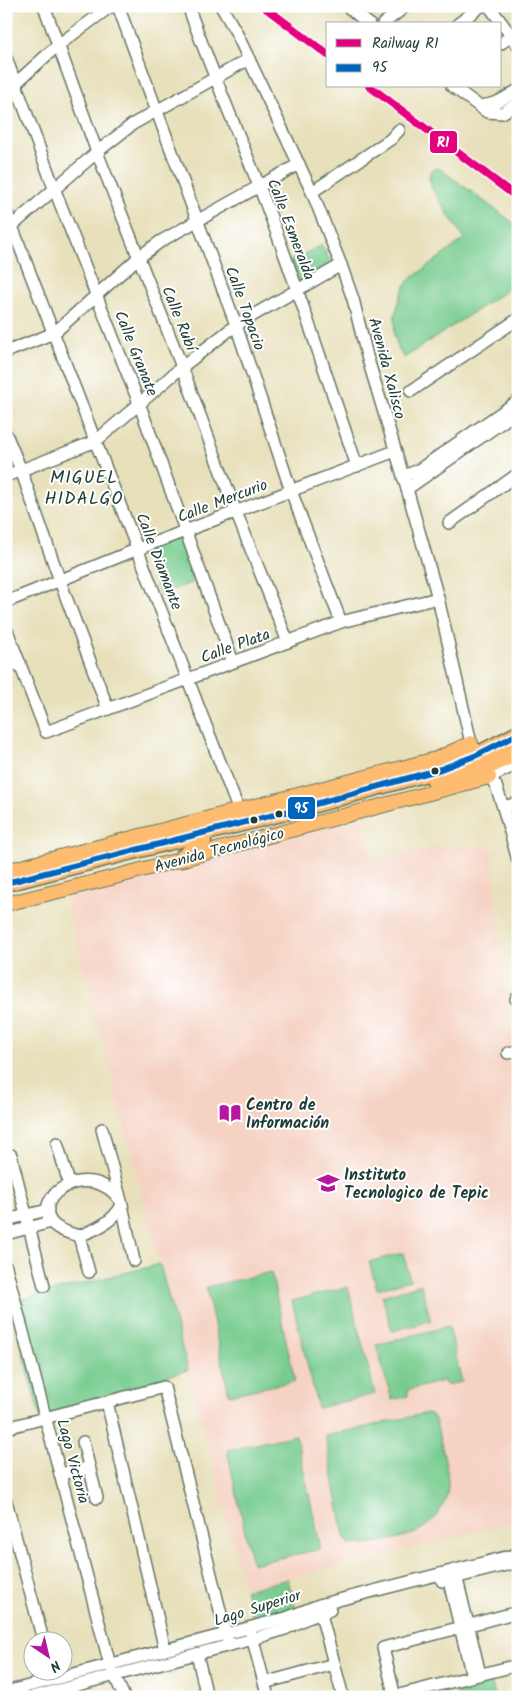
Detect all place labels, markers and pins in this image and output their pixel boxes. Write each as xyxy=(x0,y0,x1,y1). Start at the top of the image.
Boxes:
unlabelled marker xyxy=(430,766,440,776)
unlabelled marker xyxy=(274,809,284,819)
unlabelled marker xyxy=(249,815,259,825)
place label: Centro de Información xyxy=(246,1093,329,1136)
library icon: Centro de Información xyxy=(217,1100,243,1126)
place label: Instituto Tecnologico de Tepic xyxy=(344,1163,489,1206)
school or university icon: Instituto Tecnologico de Tepic xyxy=(315,1170,341,1196)

